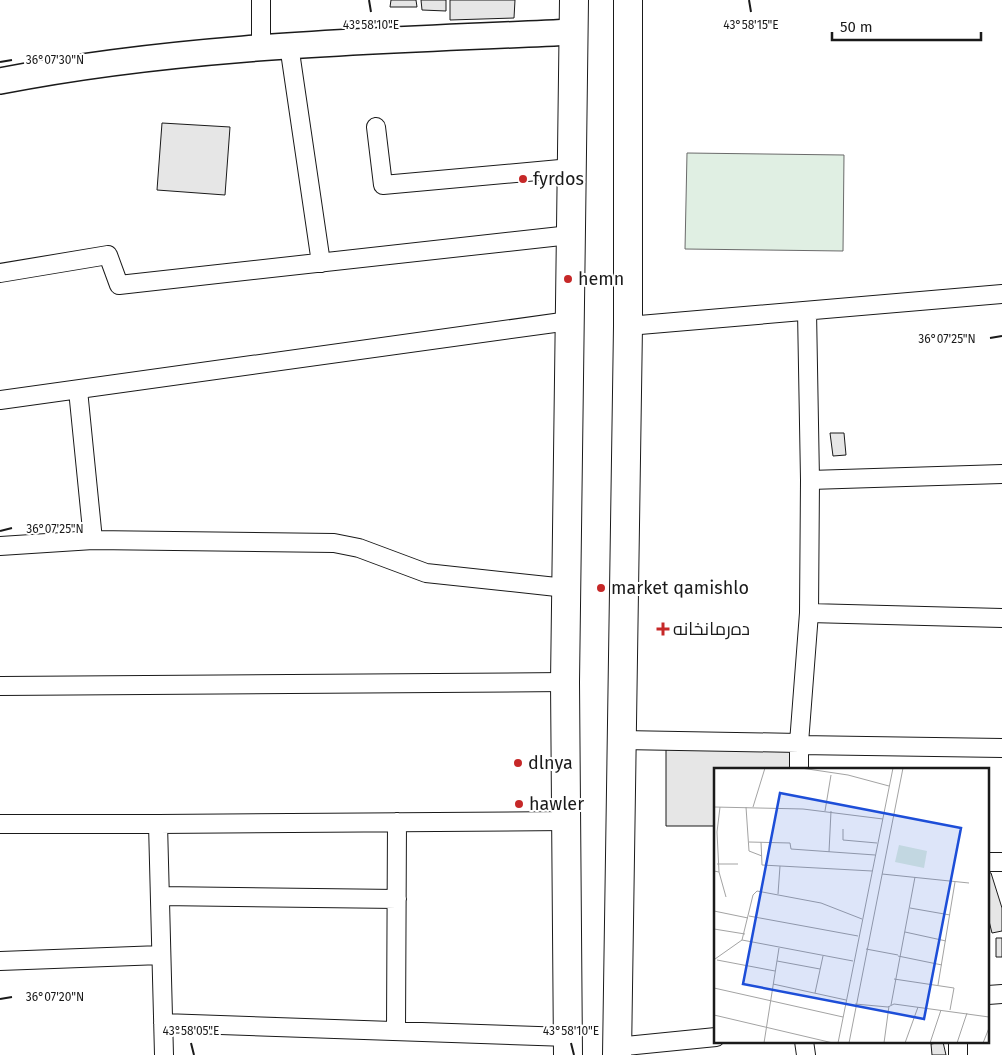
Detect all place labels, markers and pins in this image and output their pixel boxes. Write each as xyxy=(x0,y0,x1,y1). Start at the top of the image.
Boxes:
place label: fyrdos xyxy=(533,168,584,190)
marker: fyrdos xyxy=(517,173,529,185)
place label: hemn xyxy=(578,268,624,290)
marker: hemn xyxy=(562,273,574,285)
place label: market qamishlo xyxy=(611,577,749,599)
marker: market qamishlo xyxy=(595,582,607,594)
place label: ده‌رمانخانه xyxy=(673,618,750,640)
marker: ده‌رمانخانه xyxy=(657,623,669,635)
place label: dlnya xyxy=(528,752,573,774)
marker: dlnya xyxy=(512,757,524,769)
place label: hawler xyxy=(529,793,584,815)
marker: hawler xyxy=(513,798,525,810)

